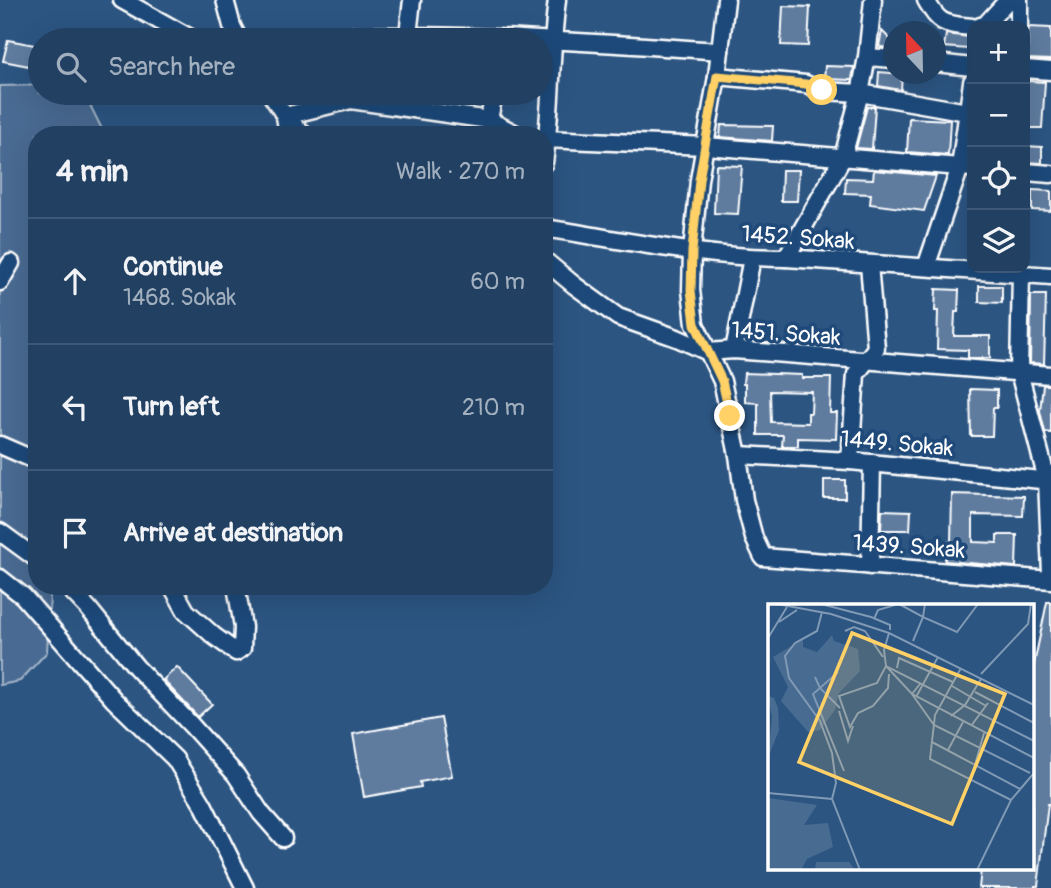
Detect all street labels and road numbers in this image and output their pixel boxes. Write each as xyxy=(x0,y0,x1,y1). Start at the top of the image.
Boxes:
street label: 1452. Sokak xyxy=(740,219,856,256)
street label: 1451. Sokak xyxy=(730,315,842,352)
street label: 1449. Sokak xyxy=(839,424,955,463)
street label: 1439. Sokak xyxy=(852,528,967,565)

